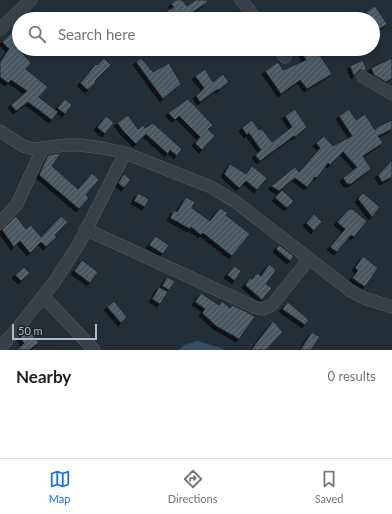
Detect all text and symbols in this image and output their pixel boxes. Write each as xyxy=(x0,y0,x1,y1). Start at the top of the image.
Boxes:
search box xyxy=(12,12,380,56)
icon: search xyxy=(26,23,48,45)
text: Search here xyxy=(58,25,135,43)
scale bar xyxy=(12,322,97,341)
text: 50 m xyxy=(18,324,43,337)
text: Nearby xyxy=(16,366,71,387)
text: 0 results xyxy=(328,368,376,384)
tab: Map xyxy=(49,468,71,505)
tab: Directions xyxy=(168,468,217,505)
tab: Saved xyxy=(315,468,343,505)

